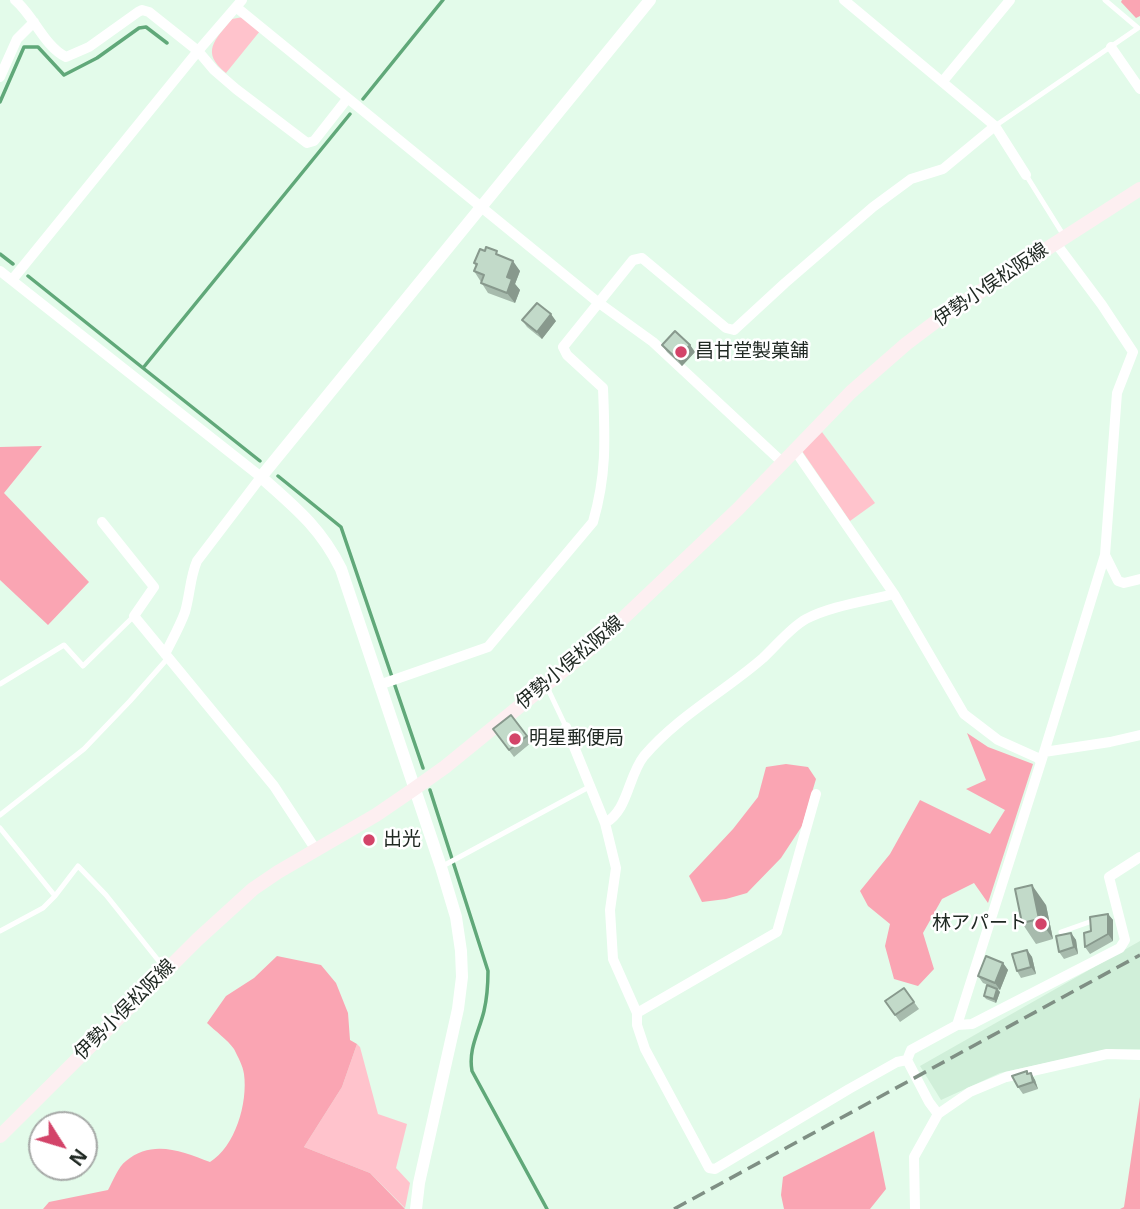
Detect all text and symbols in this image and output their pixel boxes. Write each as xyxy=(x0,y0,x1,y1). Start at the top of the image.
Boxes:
street label: 伊勢小俣松阪線 xyxy=(929,238,1053,332)
place label: 昌甘堂製菓舗 xyxy=(695,341,809,363)
marker: 昌甘堂製菓舗 xyxy=(673,344,689,360)
street label: 伊勢小俣松阪線 xyxy=(512,612,628,714)
place label: 明星郵便局 xyxy=(529,728,624,750)
marker: 明星郵便局 xyxy=(507,731,523,747)
place label: 出光 xyxy=(383,829,421,851)
marker: 出光 xyxy=(361,832,377,848)
place label: 林アパート xyxy=(932,913,1027,935)
marker: 林アパート xyxy=(1033,916,1049,932)
street label: 伊勢小俣松阪線 xyxy=(70,955,180,1065)
north arrow xyxy=(28,1111,98,1181)
text: N xyxy=(63,1143,93,1171)

